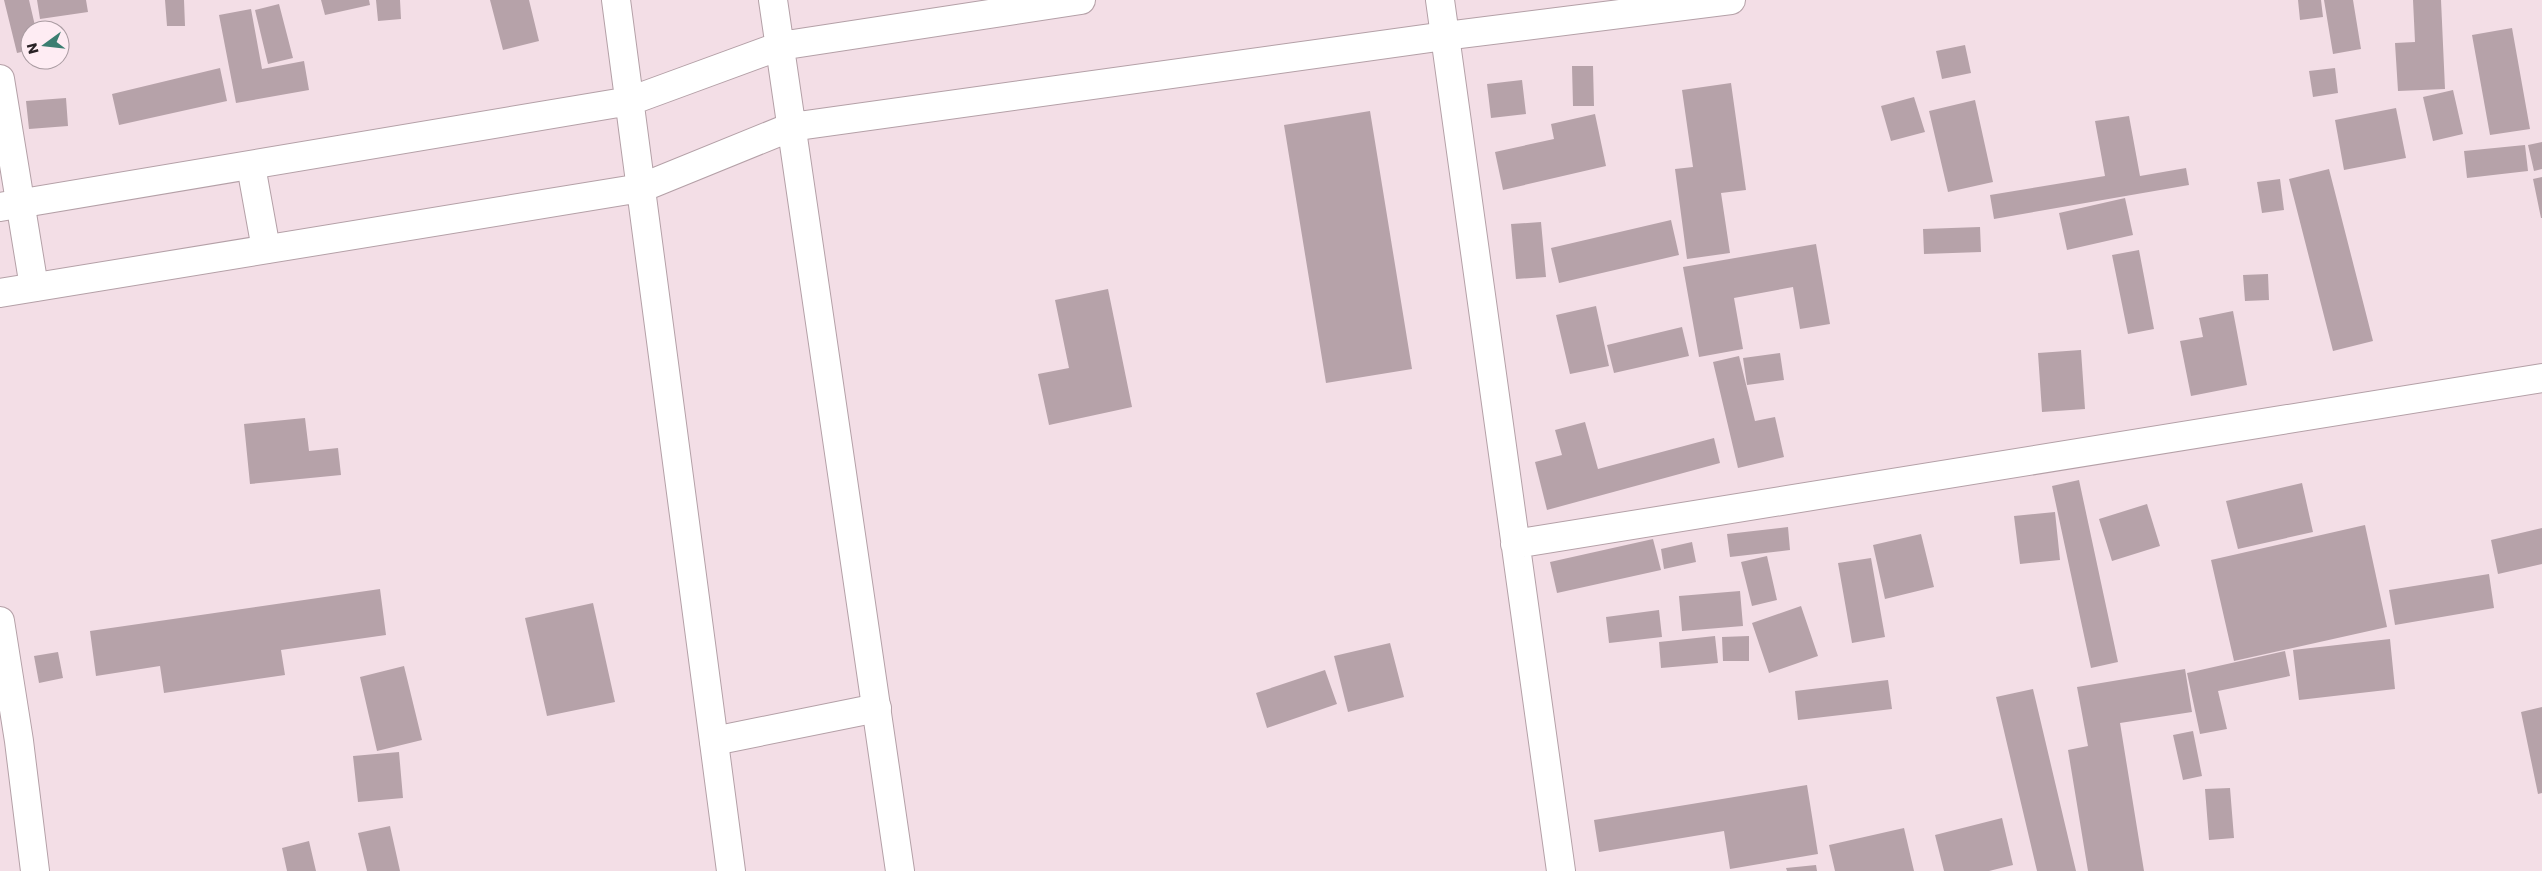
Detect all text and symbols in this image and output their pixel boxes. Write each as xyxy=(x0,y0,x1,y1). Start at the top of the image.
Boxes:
north arrow xyxy=(20,20,70,70)
text: N xyxy=(21,41,43,56)

